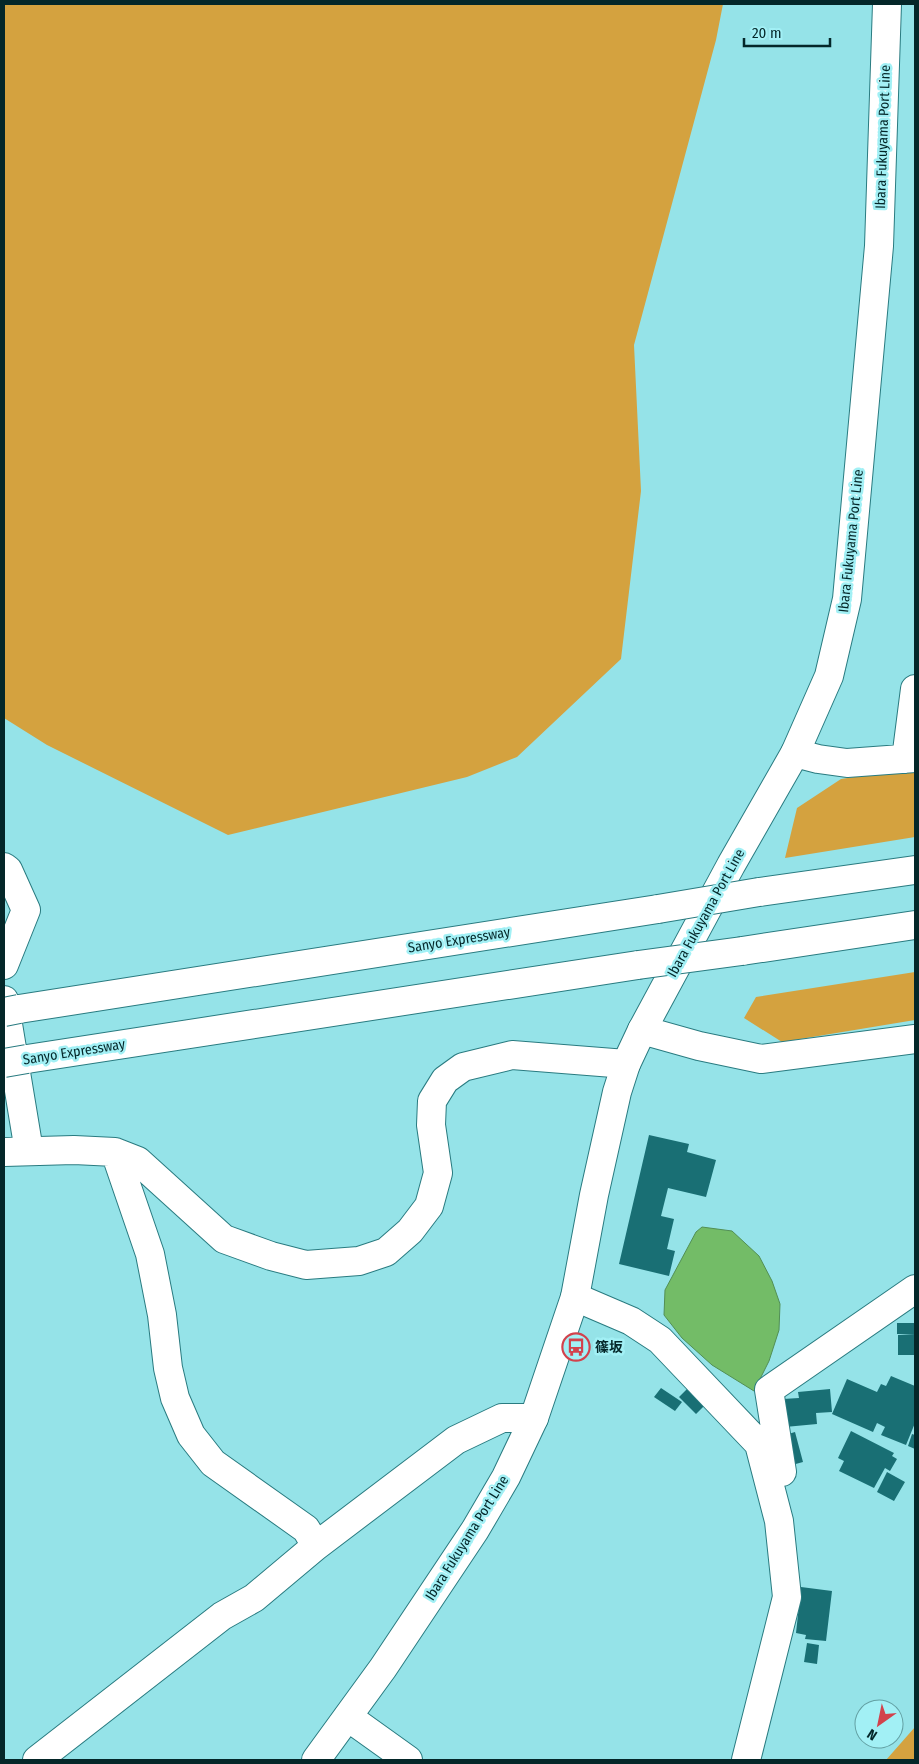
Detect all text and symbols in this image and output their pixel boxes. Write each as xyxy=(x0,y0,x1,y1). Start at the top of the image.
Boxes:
scale bar xyxy=(744,15,830,47)
text: 20 m xyxy=(752,24,782,42)
street label: Ibara Fukuyama Port Line xyxy=(872,65,894,209)
street label: Ibara Fukuyama Port Line xyxy=(835,468,867,614)
street label: Ibara Fukuyama Port Line xyxy=(664,846,748,980)
street label: Sanyo Expressway xyxy=(407,923,512,956)
street label: Sanyo Expressway xyxy=(22,1035,127,1068)
bus stop icon: 篠坂 xyxy=(561,1332,591,1362)
place label: 篠坂 xyxy=(595,1339,623,1356)
street label: Ibara Fukuyama Port Line xyxy=(422,1472,512,1604)
north arrow xyxy=(854,1699,904,1749)
text: N xyxy=(864,1725,880,1744)

